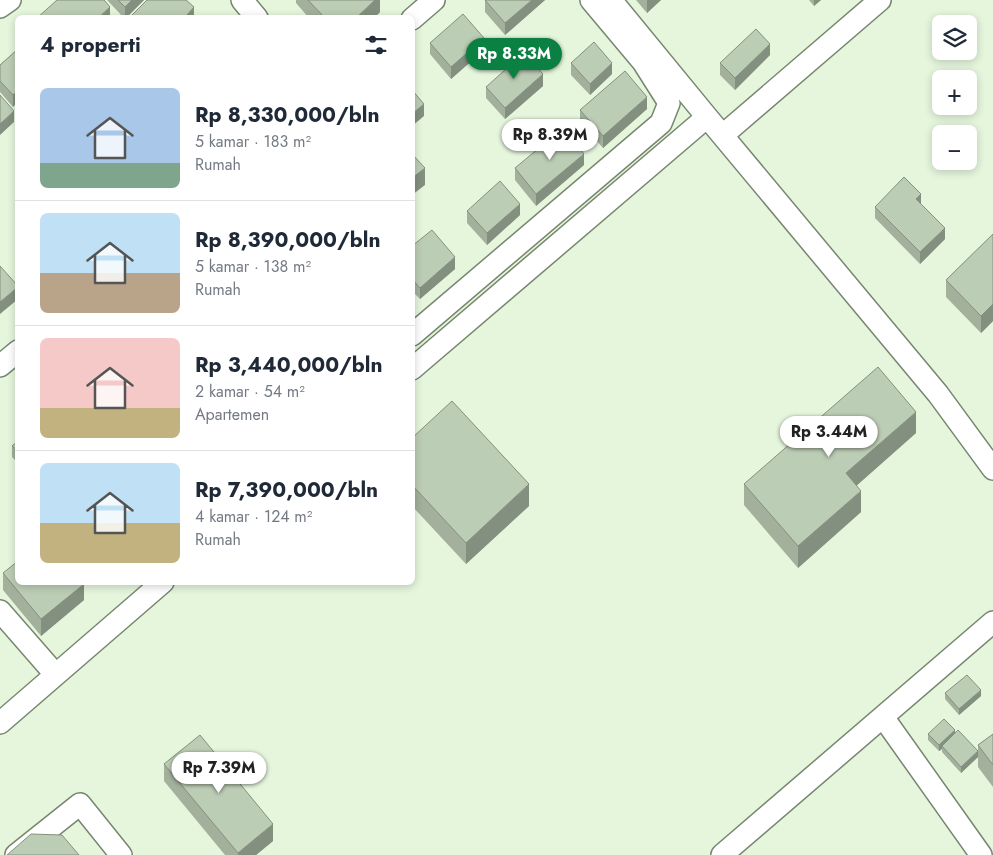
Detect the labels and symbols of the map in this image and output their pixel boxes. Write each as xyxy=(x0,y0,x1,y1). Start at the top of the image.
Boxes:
pin: Rp 8.33M xyxy=(462,38,566,80)
pin: Rp 8.39M xyxy=(498,119,602,161)
pin: Rp 3.44M xyxy=(777,416,881,458)
pin: Rp 7.39M xyxy=(167,752,271,794)

